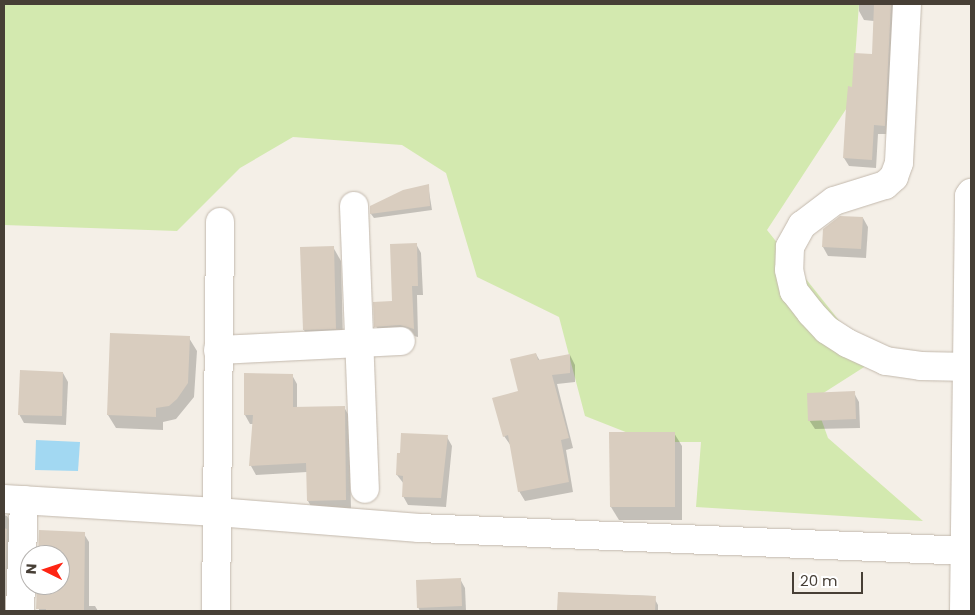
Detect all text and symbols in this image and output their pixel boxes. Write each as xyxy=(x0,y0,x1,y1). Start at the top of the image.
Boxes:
north arrow xyxy=(20,545,70,595)
scale bar xyxy=(795,562,866,594)
text: N xyxy=(21,563,41,575)
text: 20 m xyxy=(800,570,838,591)

